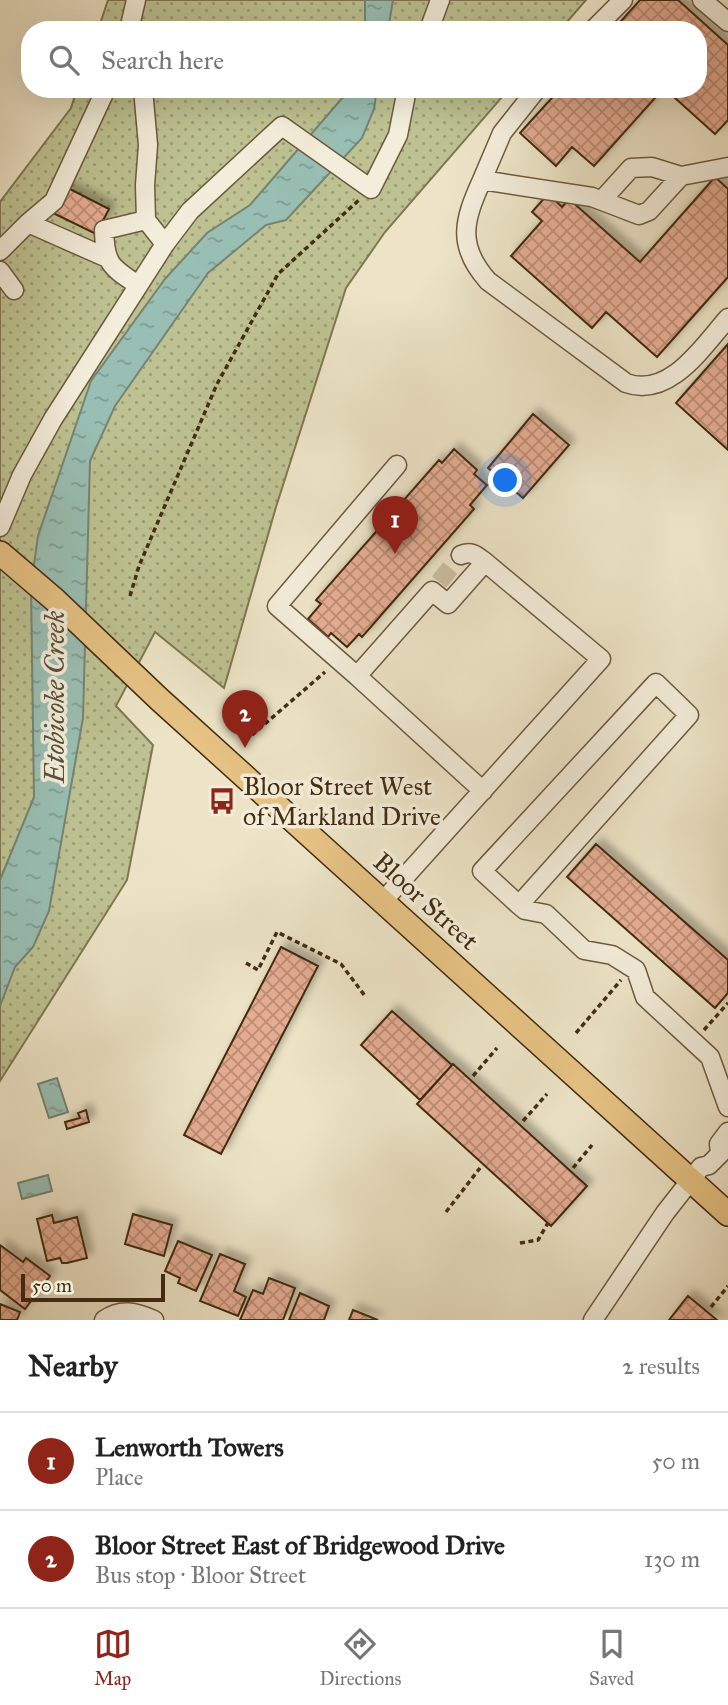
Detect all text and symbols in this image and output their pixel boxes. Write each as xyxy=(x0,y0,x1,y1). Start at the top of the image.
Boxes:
search box xyxy=(21,21,707,98)
icon: search xyxy=(45,41,83,79)
text: Search here xyxy=(101,44,224,76)
your location xyxy=(488,463,522,497)
pin: 1 xyxy=(372,496,418,554)
water label: Etobicoke Creek xyxy=(37,610,72,784)
pin: 2 xyxy=(222,690,268,748)
place label: Bloor Street West of Markland Drive xyxy=(243,770,441,832)
bus stop icon: Bloor Street West of Markland Drive xyxy=(207,786,237,816)
street label: Bloor Street xyxy=(367,845,485,957)
scale bar xyxy=(21,1271,164,1303)
text: 50 m xyxy=(32,1274,72,1297)
text: Nearby xyxy=(28,1348,118,1384)
text: 2 results xyxy=(622,1352,700,1380)
text: Lenworth Towers xyxy=(95,1431,284,1463)
text: 1 xyxy=(46,1447,56,1475)
text: 50 m xyxy=(652,1447,700,1475)
text: Place xyxy=(95,1463,143,1491)
text: Bloor Street East of Bridgewood Drive xyxy=(95,1529,505,1561)
text: 2 xyxy=(45,1545,57,1573)
text: 130 m xyxy=(644,1545,700,1573)
text: Bus stop · Bloor Street xyxy=(95,1561,306,1589)
tab: Map xyxy=(94,1625,132,1690)
tab: Directions xyxy=(319,1625,401,1690)
tab: Saved xyxy=(589,1625,634,1690)

